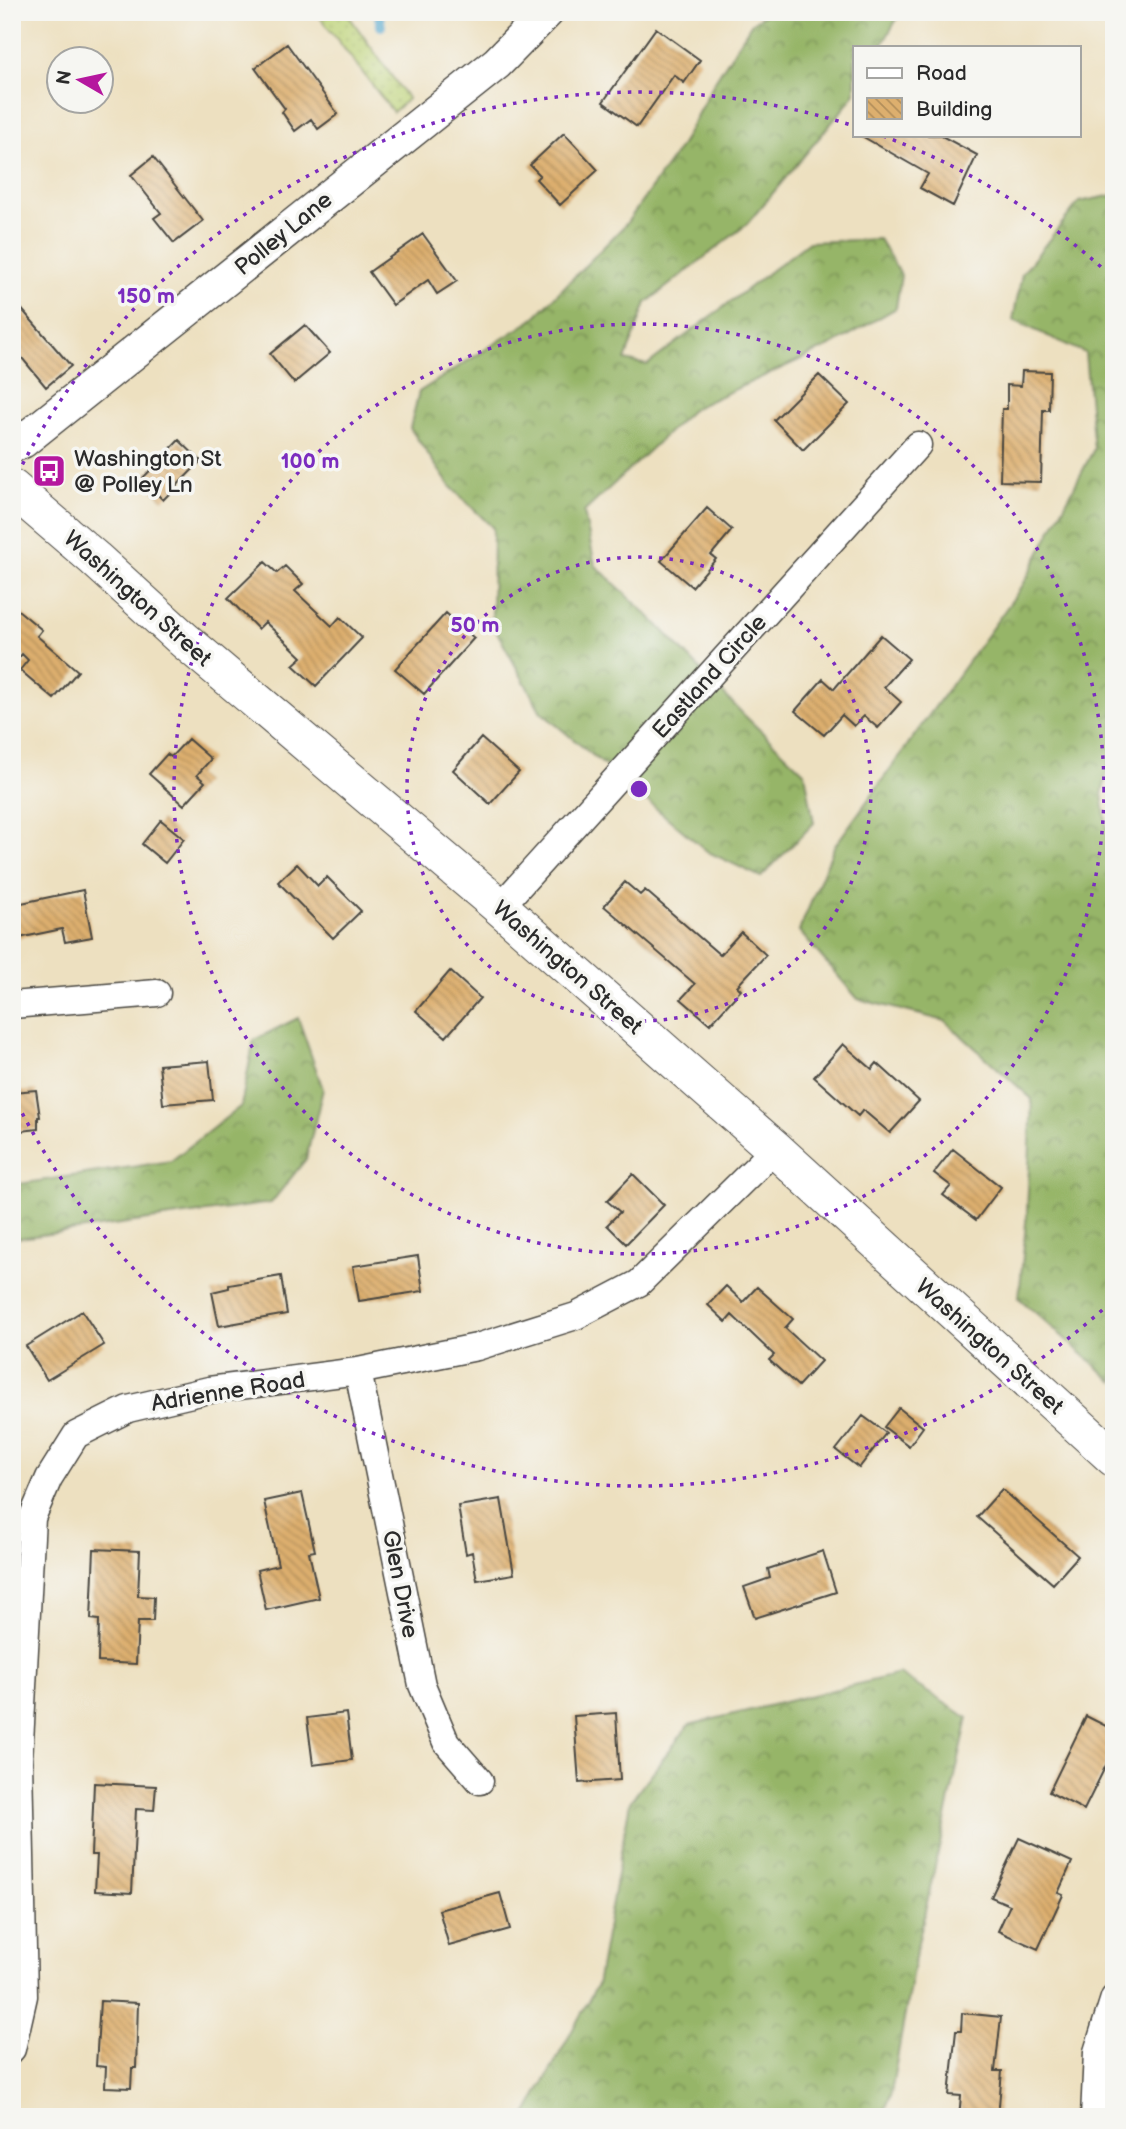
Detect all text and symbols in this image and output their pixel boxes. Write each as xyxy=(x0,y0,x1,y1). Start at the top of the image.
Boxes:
north arrow xyxy=(46,46,116,116)
legend xyxy=(853,46,1080,136)
text: Road xyxy=(916,61,967,86)
text: N xyxy=(52,69,77,86)
text: Building xyxy=(916,97,992,122)
street label: Polley Lane xyxy=(229,186,338,282)
text: 150 m xyxy=(117,284,175,309)
place label: Washington St @ Polley Ln xyxy=(74,445,222,499)
text: 100 m xyxy=(281,449,339,474)
bus stop icon: Washington St @ Polley Ln xyxy=(30,452,68,490)
street label: Washington Street xyxy=(57,525,217,673)
street label: Eastland Circle xyxy=(647,609,773,745)
text: 50 m xyxy=(451,613,499,638)
centre of rings xyxy=(627,777,651,801)
street label: Washington Street xyxy=(487,895,648,1041)
street label: Washington Street xyxy=(909,1273,1069,1421)
street label: Adrienne Road xyxy=(149,1366,307,1418)
street label: Glen Drive xyxy=(376,1528,424,1640)

